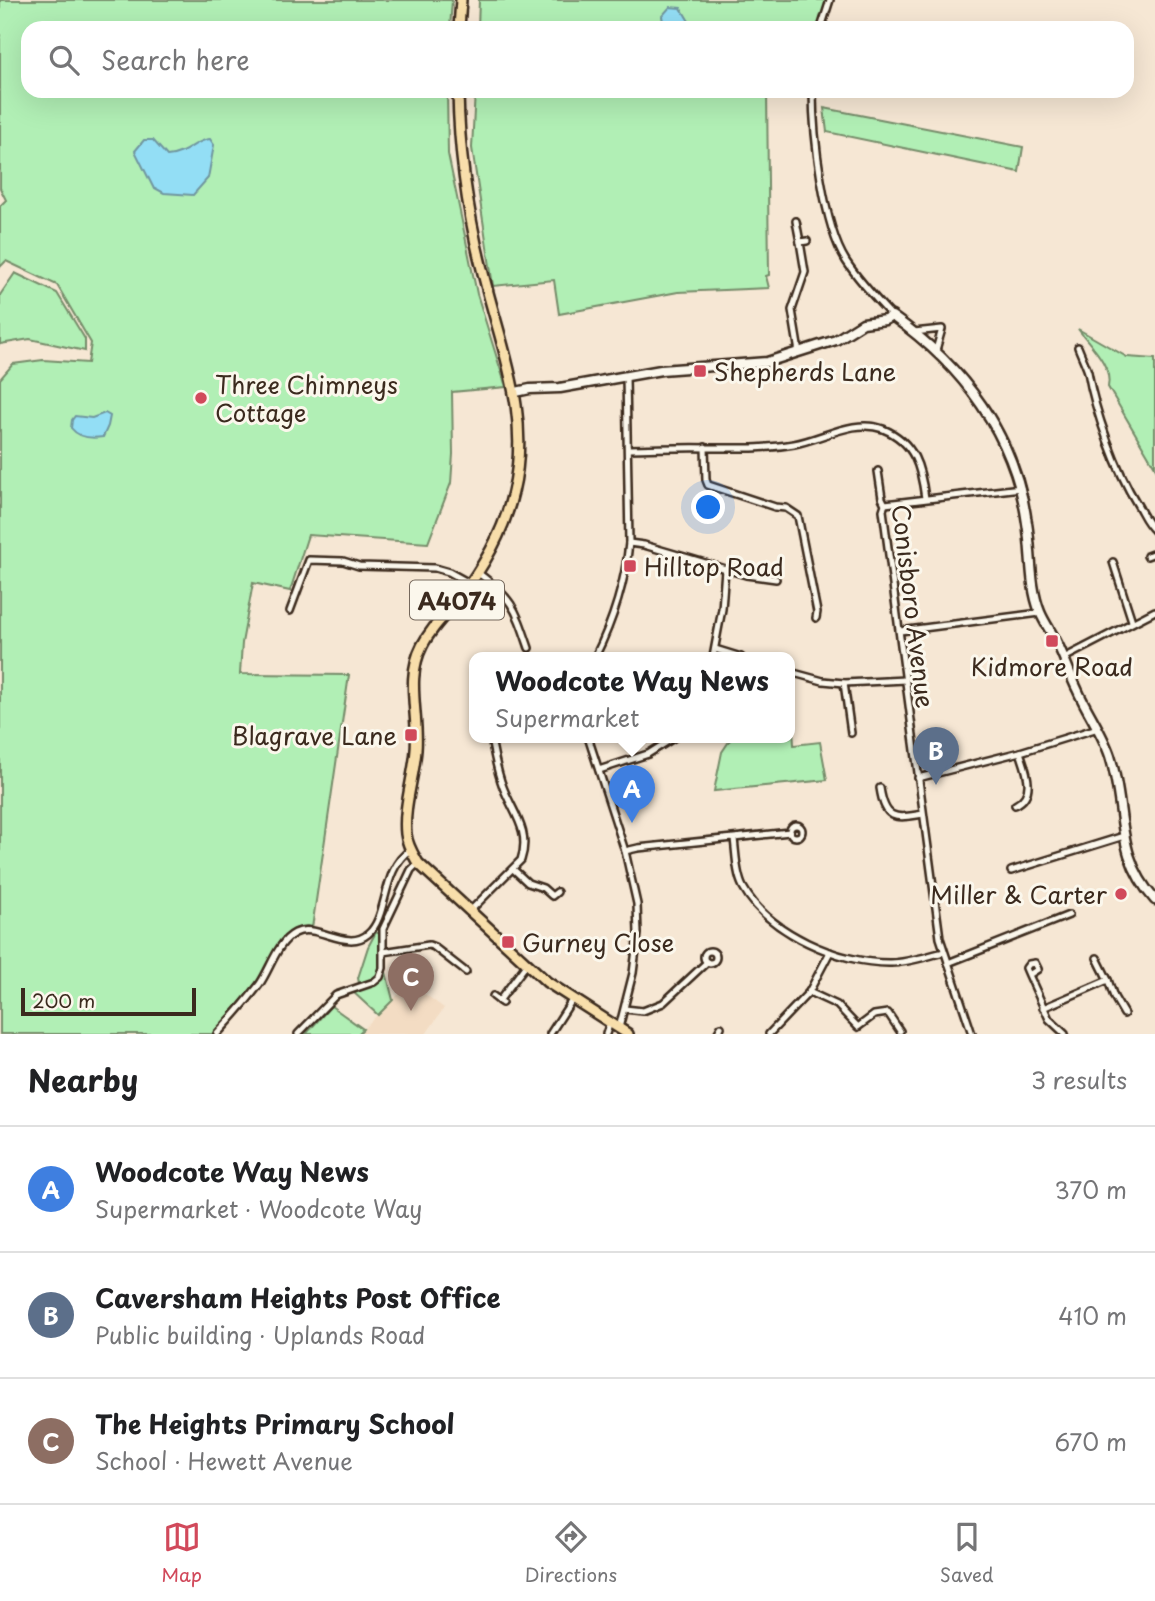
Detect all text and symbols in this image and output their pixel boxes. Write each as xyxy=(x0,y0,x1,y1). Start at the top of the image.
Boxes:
search box xyxy=(21,21,1134,98)
text: Search here xyxy=(101,40,250,79)
icon: search xyxy=(45,41,83,79)
place label: Shepherds Lane xyxy=(714,353,896,389)
marker: Shepherds Lane xyxy=(692,363,708,379)
place label: Three Chimneys Cottage xyxy=(215,366,398,430)
marker: Three Chimneys Cottage xyxy=(193,390,209,406)
your location xyxy=(691,490,725,524)
street label: Conisboro Avenue xyxy=(884,502,944,710)
place label: Hilltop Road xyxy=(644,548,784,584)
marker: Hilltop Road xyxy=(622,558,638,574)
road number: A4074 xyxy=(410,580,504,620)
marker: Kidmore Road xyxy=(1044,633,1060,649)
place label: Kidmore Road xyxy=(971,648,1133,684)
popup xyxy=(469,652,795,743)
text: Woodcote Way News xyxy=(495,661,769,700)
text: Supermarket xyxy=(495,700,639,735)
place label: Blagrave Lane xyxy=(232,717,397,753)
marker: Blagrave Lane xyxy=(403,727,419,743)
pin: B xyxy=(913,727,959,785)
pin: A xyxy=(609,765,655,823)
place label: Miller & Carter xyxy=(930,876,1108,912)
marker: Miller & Carter xyxy=(1113,886,1129,902)
place label: Gurney Close xyxy=(522,924,674,960)
marker: Gurney Close xyxy=(500,934,516,950)
pin: C xyxy=(388,953,434,1011)
scale bar xyxy=(21,985,196,1017)
text: 200 m xyxy=(32,986,95,1014)
text: Nearby xyxy=(28,1057,138,1102)
text: 3 results xyxy=(1031,1062,1127,1097)
text: Woodcote Way News xyxy=(95,1152,369,1191)
text: A xyxy=(42,1172,60,1207)
text: 370 m xyxy=(1054,1172,1127,1207)
text: Supermarket · Woodcote Way xyxy=(95,1191,422,1226)
text: Caversham Heights Post Office xyxy=(95,1278,501,1317)
text: B xyxy=(43,1298,59,1333)
text: 410 m xyxy=(1058,1298,1127,1333)
text: Public building · Uplands Road xyxy=(95,1317,426,1352)
text: The Heights Primary School xyxy=(95,1404,455,1443)
text: C xyxy=(42,1424,60,1459)
text: 670 m xyxy=(1055,1424,1127,1459)
text: School · Hewett Avenue xyxy=(95,1443,353,1478)
tab: Map xyxy=(161,1518,202,1588)
tab: Directions xyxy=(525,1518,617,1588)
tab: Saved xyxy=(940,1518,994,1588)

